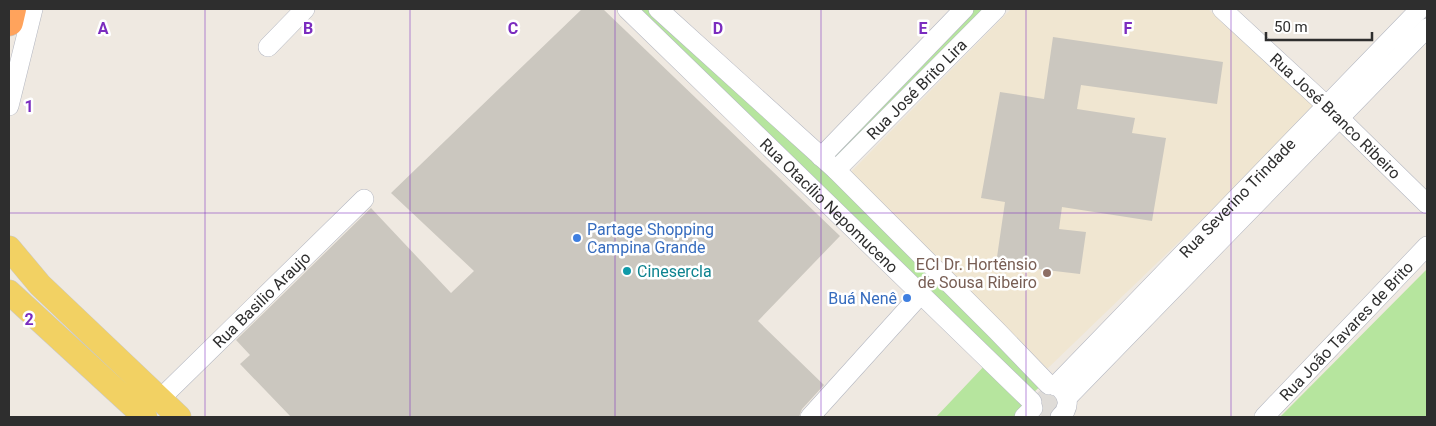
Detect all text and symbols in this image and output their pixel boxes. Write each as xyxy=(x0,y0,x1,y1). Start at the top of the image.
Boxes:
scale bar xyxy=(1266,10,1372,42)
text: 50 m xyxy=(1274,18,1308,36)
text: A xyxy=(98,19,109,38)
text: B xyxy=(303,19,313,38)
text: C xyxy=(508,19,518,38)
text: D xyxy=(713,19,723,38)
text: E xyxy=(919,19,928,38)
text: F xyxy=(1124,19,1133,38)
street label: Rua José Brito Lira xyxy=(863,35,971,144)
street label: Rua José Branco Ribeiro xyxy=(1266,49,1405,183)
text: 1 xyxy=(24,97,34,116)
street label: Rua Otacílio Nepomuceno xyxy=(756,134,902,277)
street label: Rua Severino Trindade xyxy=(1176,134,1300,262)
place label: Partage Shopping Campina Grande xyxy=(587,220,714,257)
marker: Partage Shopping Campina Grande xyxy=(571,232,583,244)
street label: Rua Basilio Araujo xyxy=(209,248,314,352)
place label: ECI Dr. Hortênsio de Sousa Ribeiro xyxy=(916,255,1037,292)
street label: Rua João Tavares de Brito xyxy=(1276,258,1417,405)
place label: Cinesercla xyxy=(637,262,712,281)
marker: Cinesercla xyxy=(621,265,633,277)
marker: ECI Dr. Hortênsio de Sousa Ribeiro xyxy=(1041,267,1053,279)
place label: Buá Nenê xyxy=(828,289,897,308)
marker: Buá Nenê xyxy=(901,292,913,304)
text: 2 xyxy=(24,310,34,329)

